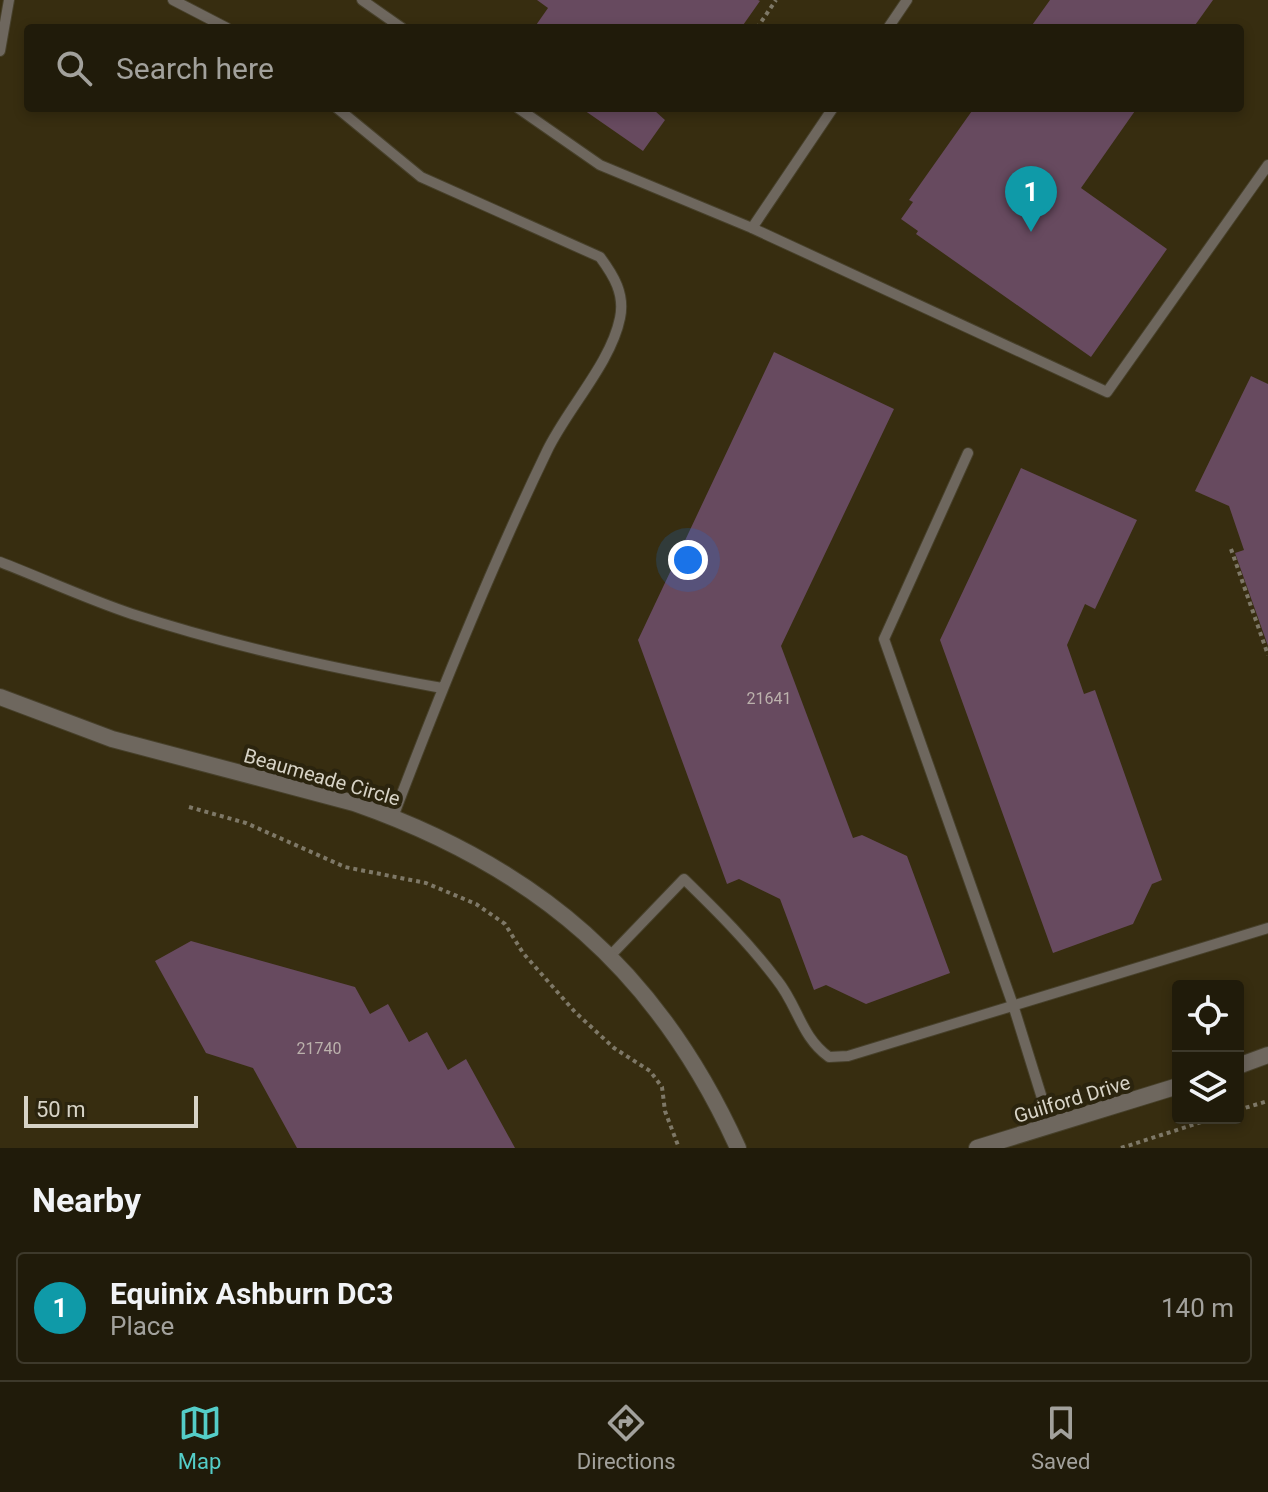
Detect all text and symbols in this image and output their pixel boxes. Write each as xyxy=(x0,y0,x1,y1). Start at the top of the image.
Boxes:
search box xyxy=(24,24,1244,112)
icon: search xyxy=(52,46,96,90)
text: Search here xyxy=(116,51,274,86)
pin: 1 xyxy=(1005,166,1057,232)
your location xyxy=(668,540,708,580)
house number: 21641 xyxy=(747,689,791,708)
street label: Beaumeade Circle xyxy=(241,743,403,811)
map controls xyxy=(1172,980,1244,1124)
button: locate xyxy=(1172,980,1244,1052)
house number: 21740 xyxy=(297,1039,341,1058)
button: layers xyxy=(1172,1052,1244,1124)
street label: Guilford Drive xyxy=(1011,1070,1133,1128)
scale bar xyxy=(24,1092,198,1128)
text: 50 m xyxy=(36,1097,85,1122)
text: Nearby xyxy=(32,1180,141,1220)
text: Equinix Ashburn DC3 xyxy=(110,1276,393,1311)
text: 1 xyxy=(53,1293,67,1323)
text: 140 m xyxy=(1161,1293,1234,1323)
text: Place xyxy=(110,1311,174,1341)
tab: Map xyxy=(178,1401,222,1474)
tab: Directions xyxy=(577,1401,676,1474)
tab: Saved xyxy=(1031,1401,1090,1474)

